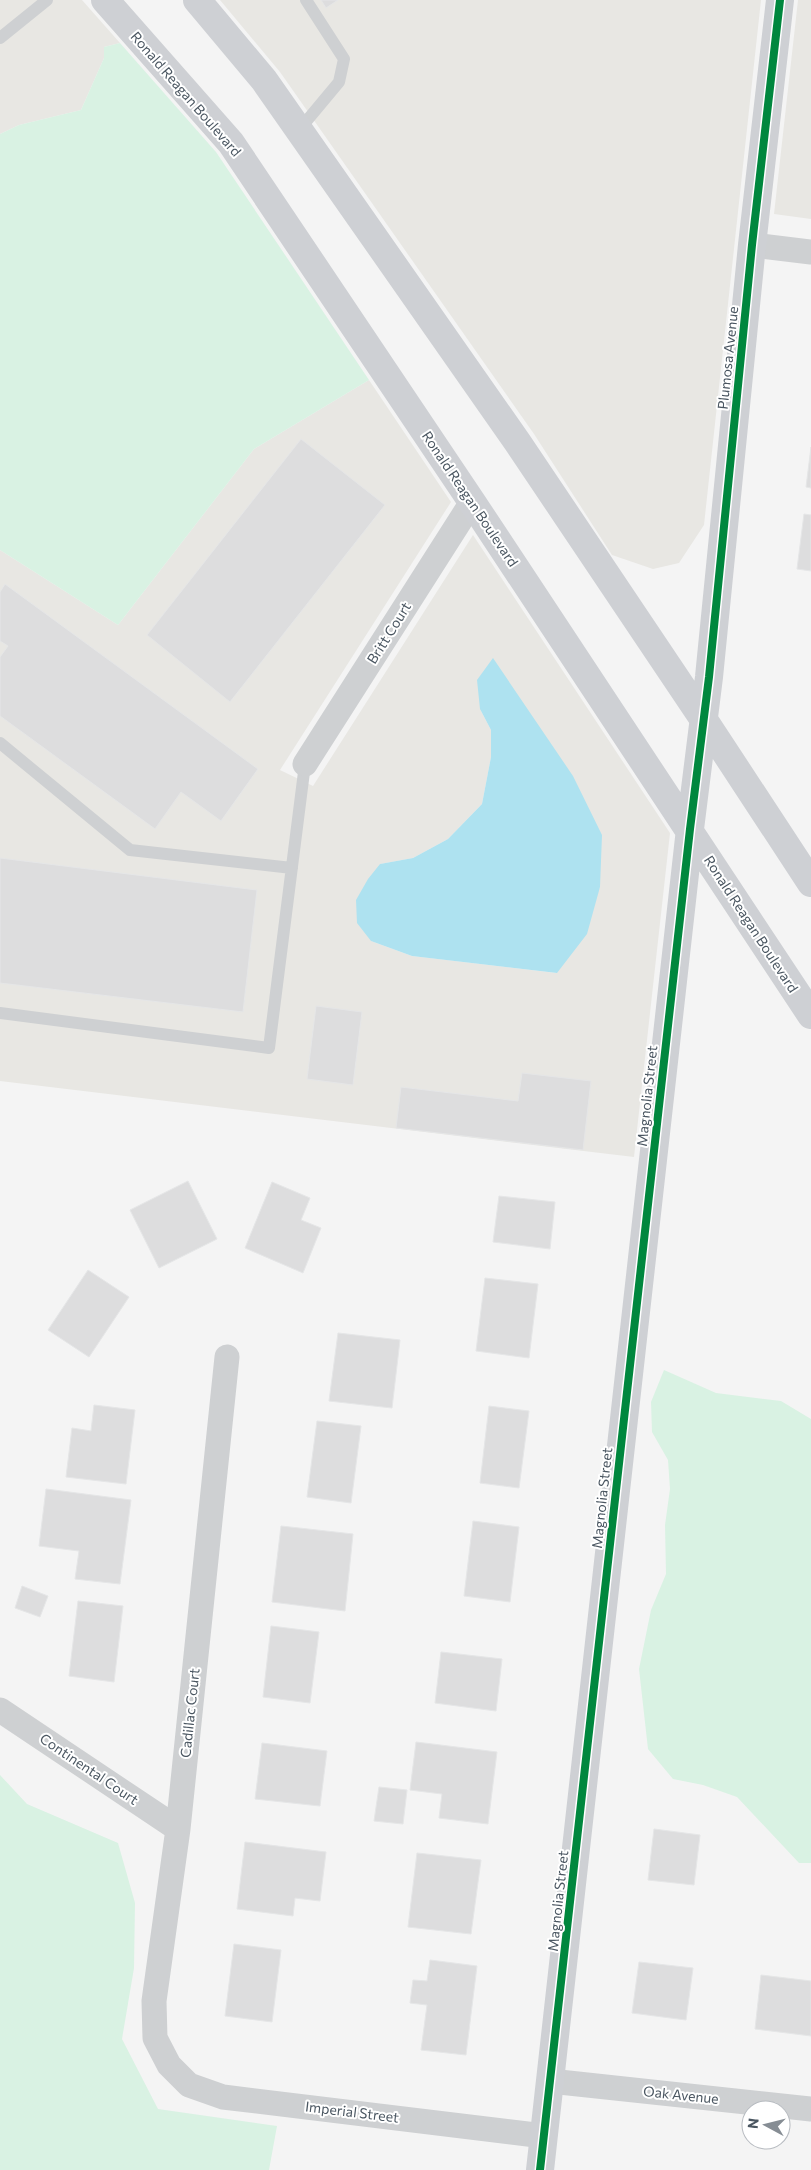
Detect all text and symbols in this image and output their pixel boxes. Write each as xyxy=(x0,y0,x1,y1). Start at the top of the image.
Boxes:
street label: Ronald Reagan Boulevard xyxy=(128,28,245,160)
street label: Plumosa Avenue xyxy=(714,306,741,410)
street label: Ronald Reagan Boulevard xyxy=(419,428,522,570)
street label: Britt Court xyxy=(363,599,414,667)
street label: Ronald Reagan Boulevard xyxy=(701,852,802,995)
street label: Magnolia Street xyxy=(633,1044,660,1147)
street label: Magnolia Street xyxy=(588,1446,615,1549)
street label: Cadillac Court xyxy=(176,1667,203,1758)
street label: Continental Court xyxy=(37,1729,142,1808)
street label: Magnolia Street xyxy=(544,1849,571,1952)
street label: Oak Avenue xyxy=(643,2082,720,2107)
street label: Imperial Street xyxy=(304,2097,400,2126)
north arrow xyxy=(741,2100,791,2150)
text: N xyxy=(744,2117,762,2130)

